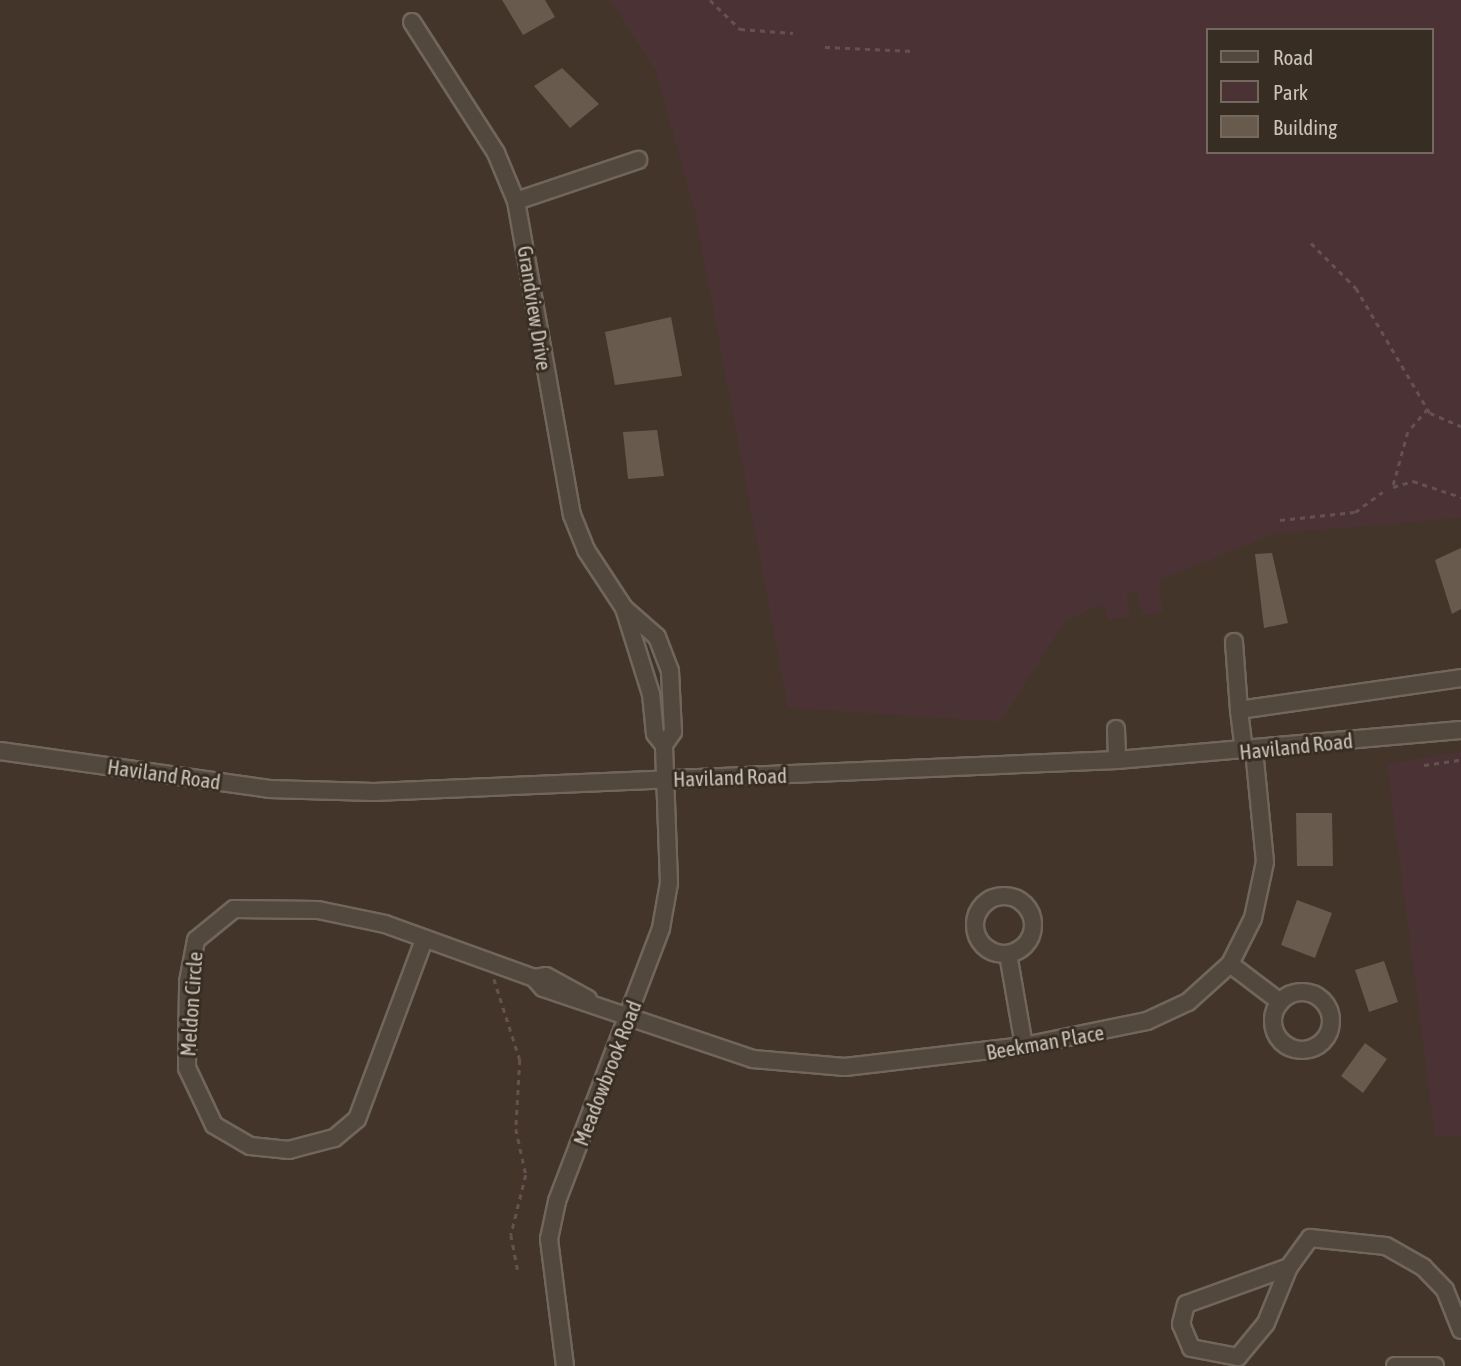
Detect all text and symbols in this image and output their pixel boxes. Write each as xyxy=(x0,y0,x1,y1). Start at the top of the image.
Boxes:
legend xyxy=(1206,28,1433,154)
text: Road xyxy=(1273,45,1313,69)
text: Park xyxy=(1273,80,1308,104)
text: Building xyxy=(1273,115,1337,139)
street label: Grandview Drive xyxy=(513,244,557,372)
street label: Haviland Road xyxy=(1238,728,1354,764)
street label: Haviland Road xyxy=(106,754,222,794)
street label: Haviland Road xyxy=(673,762,787,792)
street label: Meldon Circle xyxy=(175,951,207,1057)
street label: Meadowbrook Road xyxy=(568,997,646,1149)
street label: Beekman Place xyxy=(984,1019,1106,1065)

